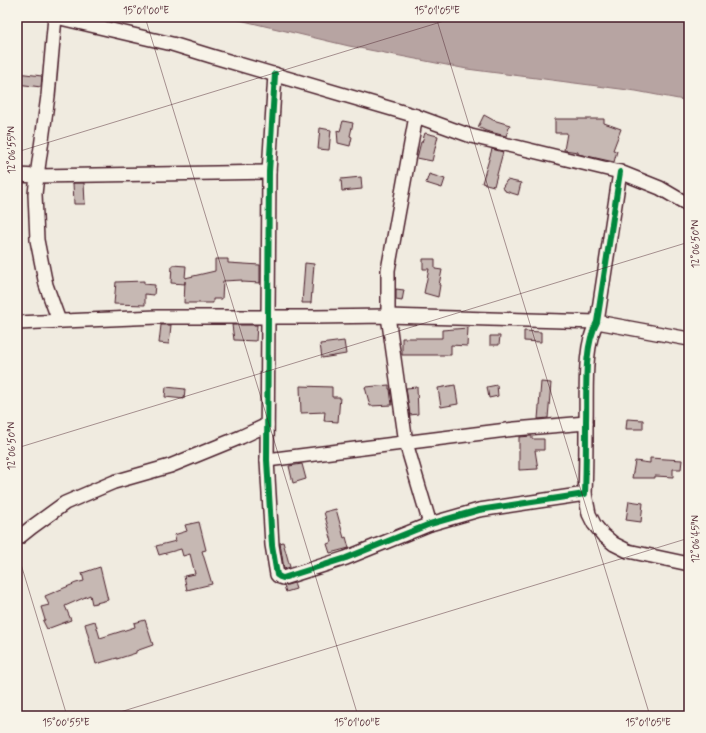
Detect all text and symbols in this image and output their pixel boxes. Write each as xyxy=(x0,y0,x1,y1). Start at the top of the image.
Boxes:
text: 15°01'00"E xyxy=(123,4,169,18)
text: 15°01'05"E xyxy=(414,4,460,18)
text: 12°06'55"N xyxy=(5,126,19,174)
text: 12°06'50"N xyxy=(689,219,703,268)
text: 12°06'50"N xyxy=(5,421,19,470)
text: 12°06'45"N xyxy=(689,515,703,563)
text: 15°00'55"E xyxy=(42,716,90,730)
text: 15°01'00"E xyxy=(334,716,380,730)
text: 15°01'05"E xyxy=(625,716,671,730)

